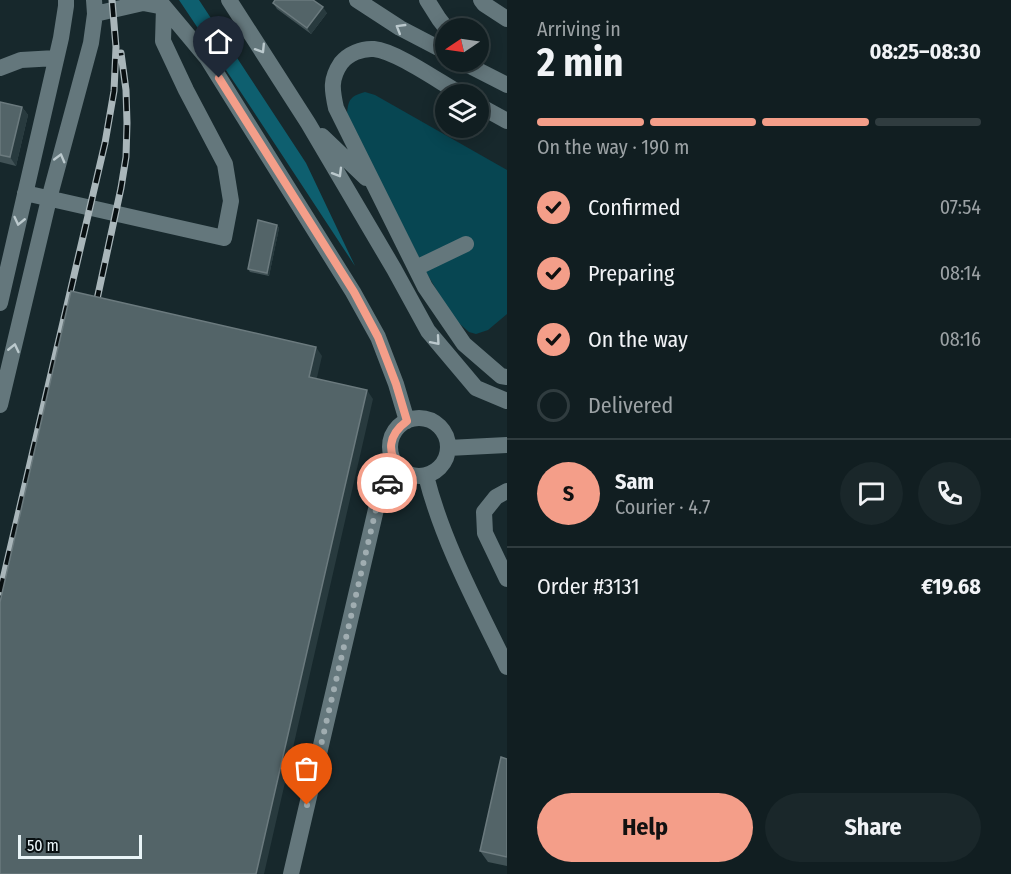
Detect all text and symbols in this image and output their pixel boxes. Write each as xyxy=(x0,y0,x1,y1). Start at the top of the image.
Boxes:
pin xyxy=(193,16,244,78)
text: Arriving in xyxy=(537,17,621,41)
north arrow xyxy=(435,18,489,72)
map controls xyxy=(435,18,489,138)
one-way arrow xyxy=(396,23,406,35)
icon: home xyxy=(202,25,235,58)
text: 08:25–08:30 xyxy=(869,38,981,65)
text: 2 min xyxy=(537,40,623,86)
one-way arrow xyxy=(254,42,265,53)
button: layers xyxy=(435,84,489,138)
text: On the way · 190 m xyxy=(537,135,689,159)
one-way arrow xyxy=(53,153,65,164)
one-way arrow xyxy=(330,167,342,177)
icon: check xyxy=(537,191,570,224)
text: Confirmed xyxy=(588,194,681,221)
text: 07:54 xyxy=(940,195,981,219)
one-way arrow xyxy=(13,216,26,226)
icon: check xyxy=(537,257,570,290)
text: Preparing xyxy=(588,260,674,287)
text: 08:14 xyxy=(940,261,981,285)
icon: check xyxy=(537,323,570,356)
text: On the way xyxy=(588,326,688,353)
text: 08:16 xyxy=(939,327,981,351)
one-way arrow xyxy=(429,334,440,345)
one-way arrow xyxy=(6,343,19,353)
text: Delivered xyxy=(588,392,673,419)
courier xyxy=(357,453,417,513)
button: chat xyxy=(840,462,903,525)
button: phone xyxy=(918,462,981,525)
icon: car xyxy=(371,467,404,500)
text: Sam xyxy=(615,468,654,495)
text: S xyxy=(563,480,574,507)
text: Courier · 4.7 xyxy=(615,495,710,519)
text: Order #3131 xyxy=(537,573,640,600)
text: €19.68 xyxy=(921,573,981,600)
pin xyxy=(281,743,332,805)
icon: bag xyxy=(290,752,323,785)
button: Help xyxy=(537,793,753,862)
button: Share xyxy=(765,793,981,862)
scale bar xyxy=(18,832,142,860)
text: 50 m xyxy=(27,836,59,855)

